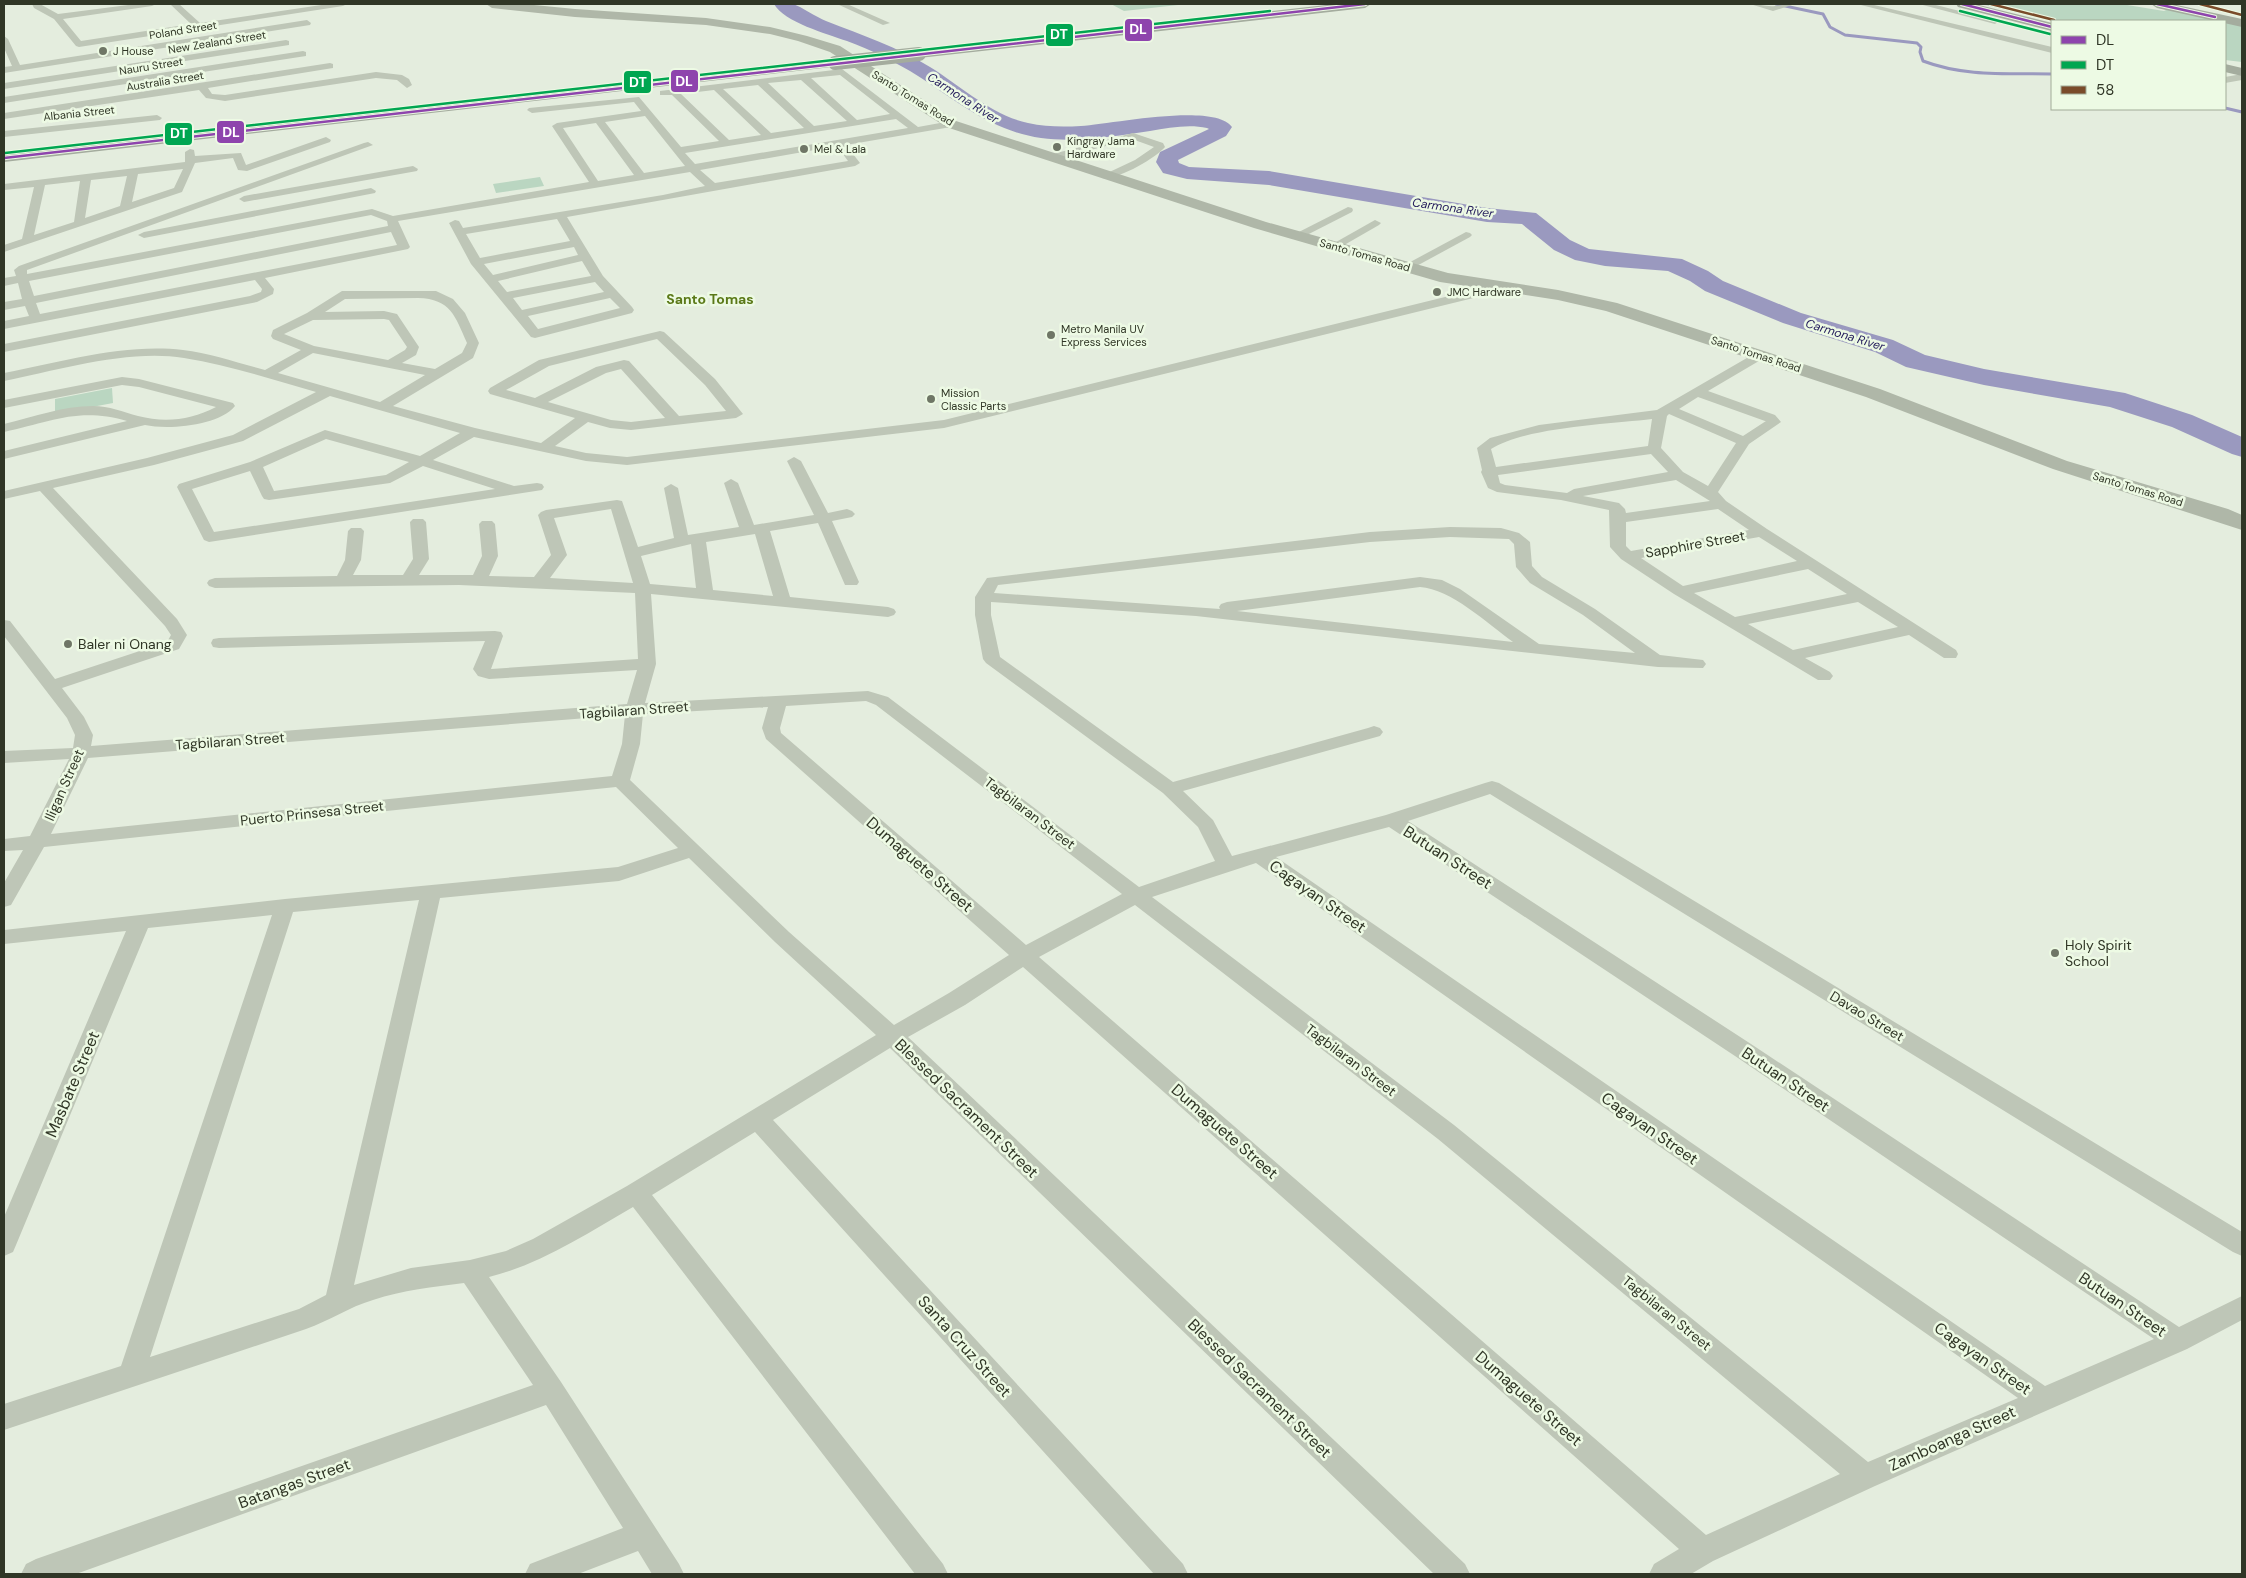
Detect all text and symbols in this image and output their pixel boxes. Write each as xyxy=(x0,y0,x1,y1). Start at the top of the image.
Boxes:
street label: Poland Street xyxy=(148,18,218,42)
line badge: DL xyxy=(1124,18,1153,42)
text: DL xyxy=(1129,20,1147,38)
legend xyxy=(2051,20,2226,110)
line badge: DT xyxy=(1045,23,1074,47)
text: DT xyxy=(1050,25,1068,43)
street label: New Zealand Street xyxy=(167,27,267,57)
text: DL xyxy=(2096,30,2114,50)
place label: J House xyxy=(113,44,154,58)
marker: J House xyxy=(97,45,109,57)
street label: Nauru Street xyxy=(118,54,184,78)
text: DT xyxy=(2096,55,2114,75)
street label: Santo Tomas Road xyxy=(869,67,957,129)
street label: Australia Street xyxy=(125,68,205,94)
line badge: DL xyxy=(670,69,699,93)
water label: Carmona River xyxy=(924,69,1002,127)
line badge: DT xyxy=(623,70,652,94)
text: DL xyxy=(675,72,693,90)
text: DT xyxy=(629,73,647,91)
text: 58 xyxy=(2096,80,2114,100)
street label: Albania Street xyxy=(43,102,115,124)
line badge: DL xyxy=(216,120,245,144)
line badge: DT xyxy=(164,122,193,146)
text: DL xyxy=(222,123,240,141)
text: DT xyxy=(170,124,188,142)
place label: Kingray Jama Hardware xyxy=(1067,134,1135,161)
marker: Kingray Jama Hardware xyxy=(1051,141,1063,153)
place label: Mel & Lala xyxy=(814,142,866,156)
marker: Mel & Lala xyxy=(798,143,810,155)
water label: Carmona River xyxy=(1411,194,1495,222)
street label: Santo Tomas Road xyxy=(1318,235,1412,275)
place label: JMC Hardware xyxy=(1447,285,1521,299)
marker: JMC Hardware xyxy=(1431,286,1443,298)
district label: Santo Tomas xyxy=(666,290,754,308)
water label: Carmona River xyxy=(1803,315,1887,355)
place label: Metro Manila UV Express Services xyxy=(1061,322,1147,349)
marker: Metro Manila UV Express Services xyxy=(1045,329,1057,341)
street label: Santo Tomas Road xyxy=(1709,333,1803,375)
place label: Mission Classic Parts xyxy=(941,386,1006,413)
marker: Mission Classic Parts xyxy=(925,393,937,405)
street label: Santo Tomas Road xyxy=(2091,469,2185,509)
street label: Sapphire Street xyxy=(1644,526,1746,562)
place label: Baler ni Onang xyxy=(78,635,172,653)
marker: Baler ni Onang xyxy=(62,638,74,650)
street label: Tagbilaran Street xyxy=(579,697,689,723)
street label: Tagbilaran Street xyxy=(175,728,285,754)
street label: Iligan Street xyxy=(40,746,88,824)
street label: Tagbilaran Street xyxy=(981,773,1079,853)
street label: Puerto Prinsesa Street xyxy=(239,797,385,829)
street label: Dumaguete Street xyxy=(862,812,977,917)
street label: Butuan Street xyxy=(1399,821,1496,894)
street label: Cagayan Street xyxy=(1265,855,1370,938)
place label: Holy Spirit School xyxy=(2065,936,2132,970)
marker: Holy Spirit School xyxy=(2049,947,2061,959)
street label: Davao Street xyxy=(1827,987,1907,1045)
street label: Tagbilaran Street xyxy=(1302,1020,1400,1100)
street label: Masbate Street xyxy=(41,1028,104,1141)
street label: Blessed Sacrament Street xyxy=(890,1034,1043,1183)
street label: Butuan Street xyxy=(1738,1042,1834,1117)
street label: Dumaguete Street xyxy=(1167,1079,1282,1184)
street label: Cagayan Street xyxy=(1597,1087,1702,1170)
street label: Butuan Street xyxy=(2075,1267,2171,1342)
street label: Tagbilaran Street xyxy=(1619,1272,1715,1354)
street label: Santa Cruz Street xyxy=(913,1291,1016,1402)
street label: Blessed Sacrament Street xyxy=(1183,1314,1336,1463)
street label: Cagayan Street xyxy=(1930,1317,2035,1400)
street label: Dumaguete Street xyxy=(1471,1346,1586,1451)
street label: Zamboanga Street xyxy=(1886,1401,2019,1476)
street label: Batangas Street xyxy=(235,1453,353,1513)

